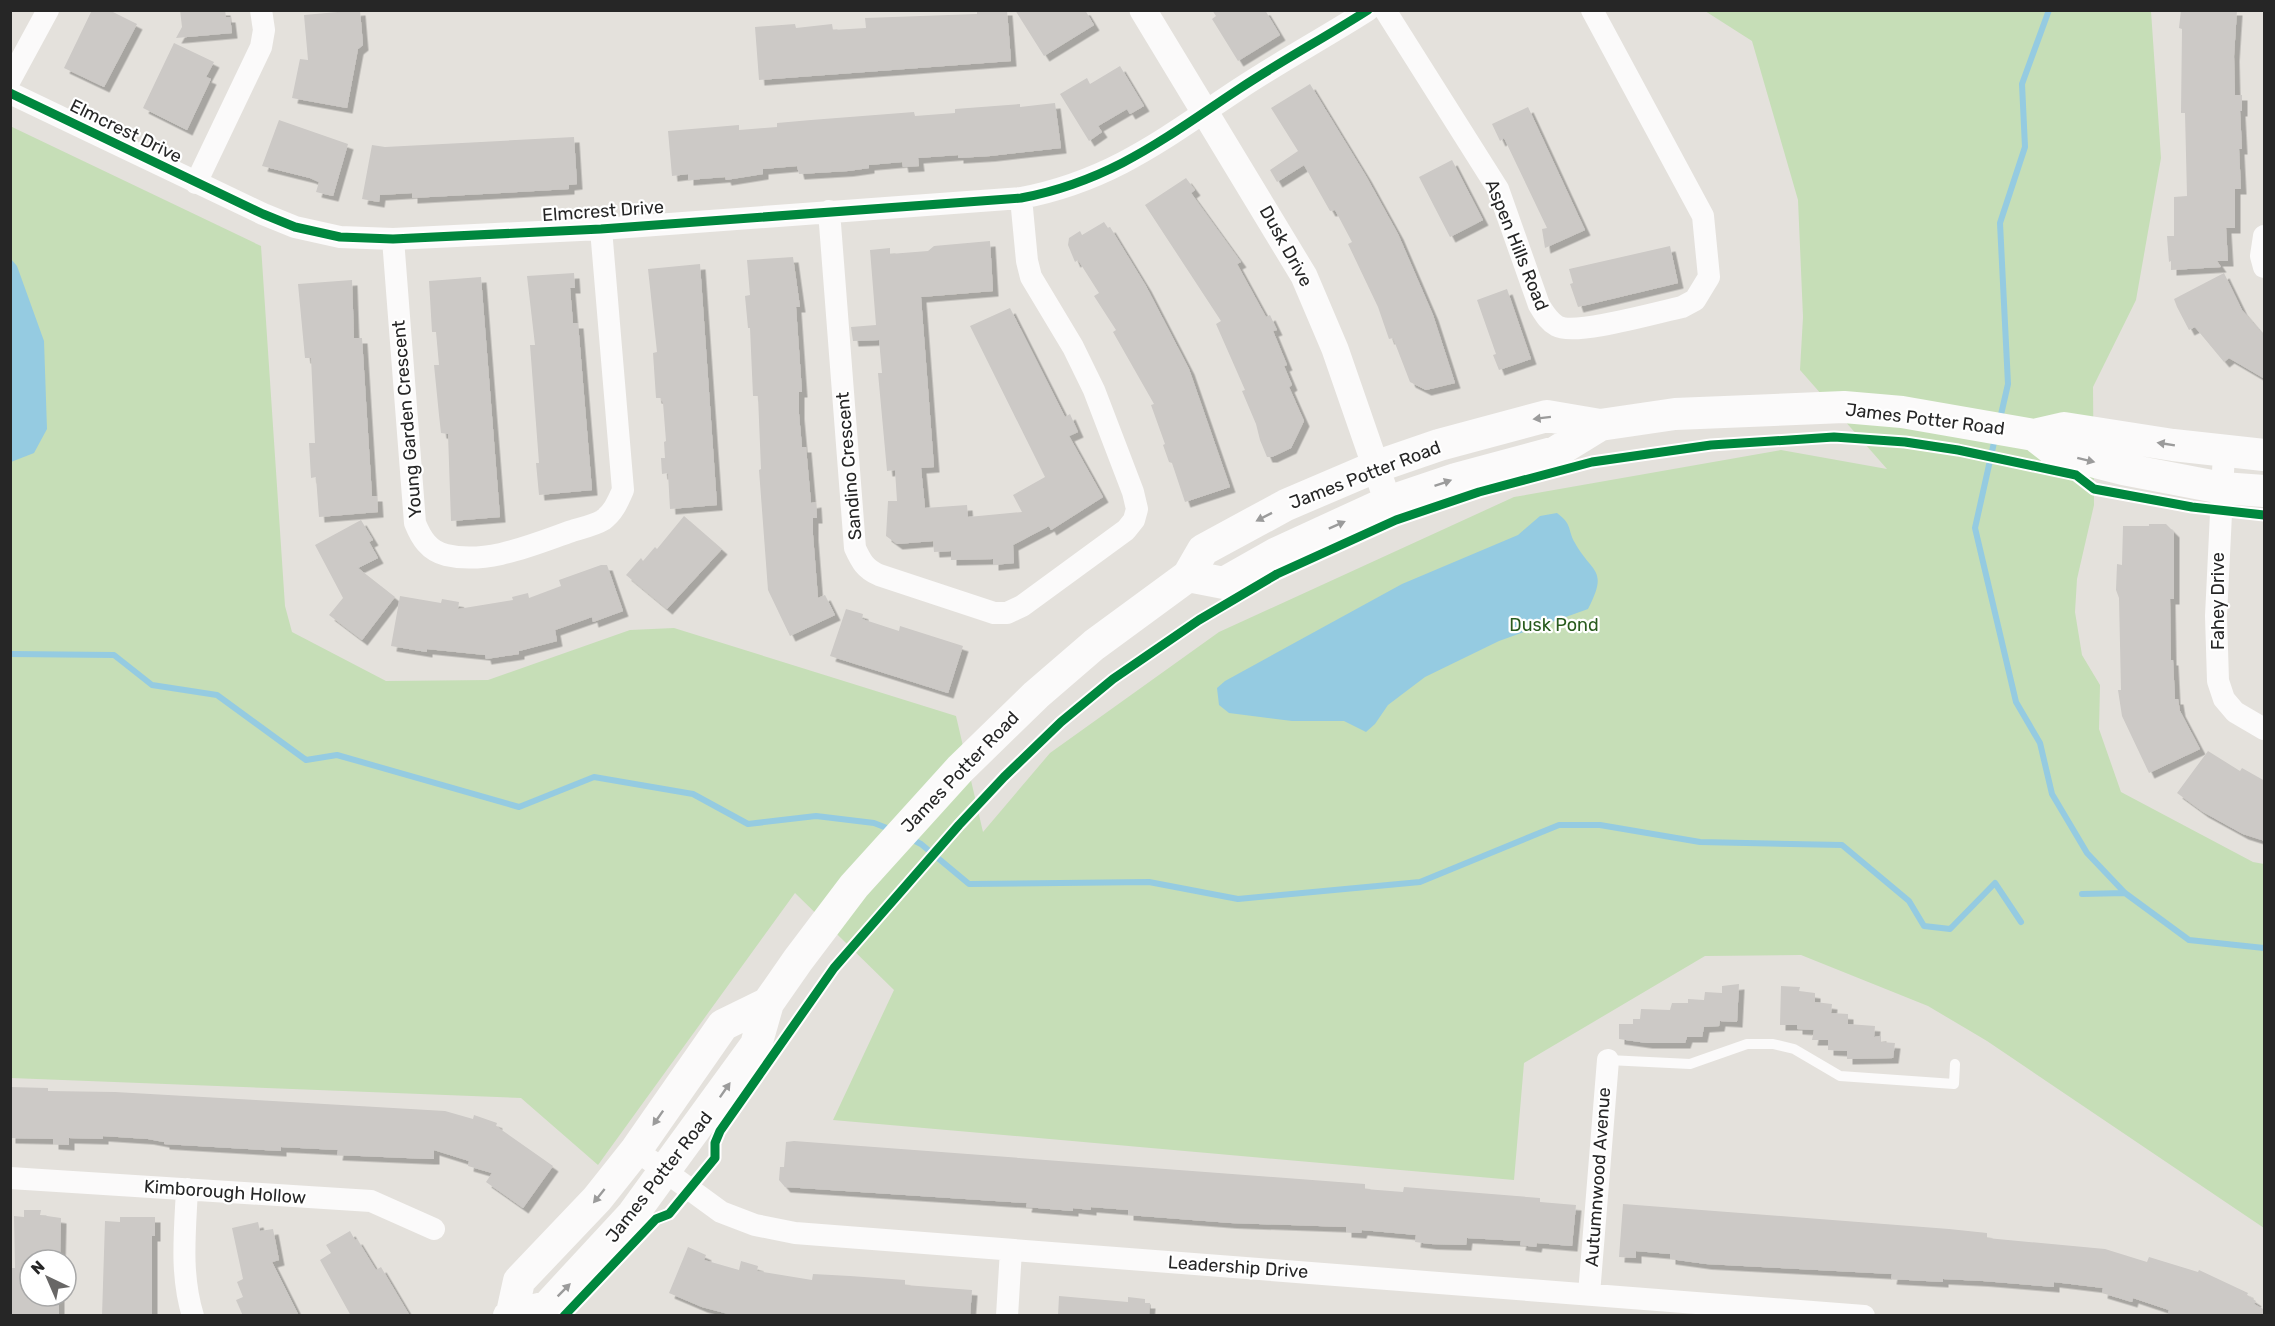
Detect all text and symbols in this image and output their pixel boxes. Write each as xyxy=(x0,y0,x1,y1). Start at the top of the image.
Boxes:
street label: Elmcrest Drive xyxy=(66,94,186,168)
street label: Aspen Hills Road xyxy=(1481,176,1553,314)
street label: Elmcrest Drive xyxy=(541,196,665,226)
street label: Dusk Drive xyxy=(1255,202,1317,290)
street label: Young Garden Crescent xyxy=(387,319,427,519)
street label: Sandino Crescent xyxy=(832,391,866,541)
street label: James Potter Road xyxy=(1844,398,2006,440)
one-way arrow xyxy=(1532,414,1551,423)
street label: James Potter Road xyxy=(1286,436,1444,514)
one-way arrow xyxy=(2157,440,2176,449)
one-way arrow xyxy=(2077,455,2095,465)
one-way arrow xyxy=(1434,478,1452,488)
one-way arrow xyxy=(1255,511,1273,521)
one-way arrow xyxy=(1328,520,1345,529)
street label: Fahey Drive xyxy=(2207,552,2229,650)
park label: Dusk Pond xyxy=(1509,614,1599,636)
street label: James Potter Road xyxy=(896,707,1024,837)
one-way arrow xyxy=(719,1082,731,1098)
street label: Autumnwood Avenue xyxy=(1581,1086,1615,1268)
street label: James Potter Road xyxy=(601,1107,717,1247)
one-way arrow xyxy=(652,1110,664,1126)
street label: Kimborough Hollow xyxy=(143,1175,307,1209)
one-way arrow xyxy=(593,1188,606,1204)
north arrow xyxy=(18,1248,78,1308)
street label: Leadership Drive xyxy=(1167,1251,1309,1283)
text: N xyxy=(27,1257,49,1278)
one-way arrow xyxy=(556,1284,570,1298)

